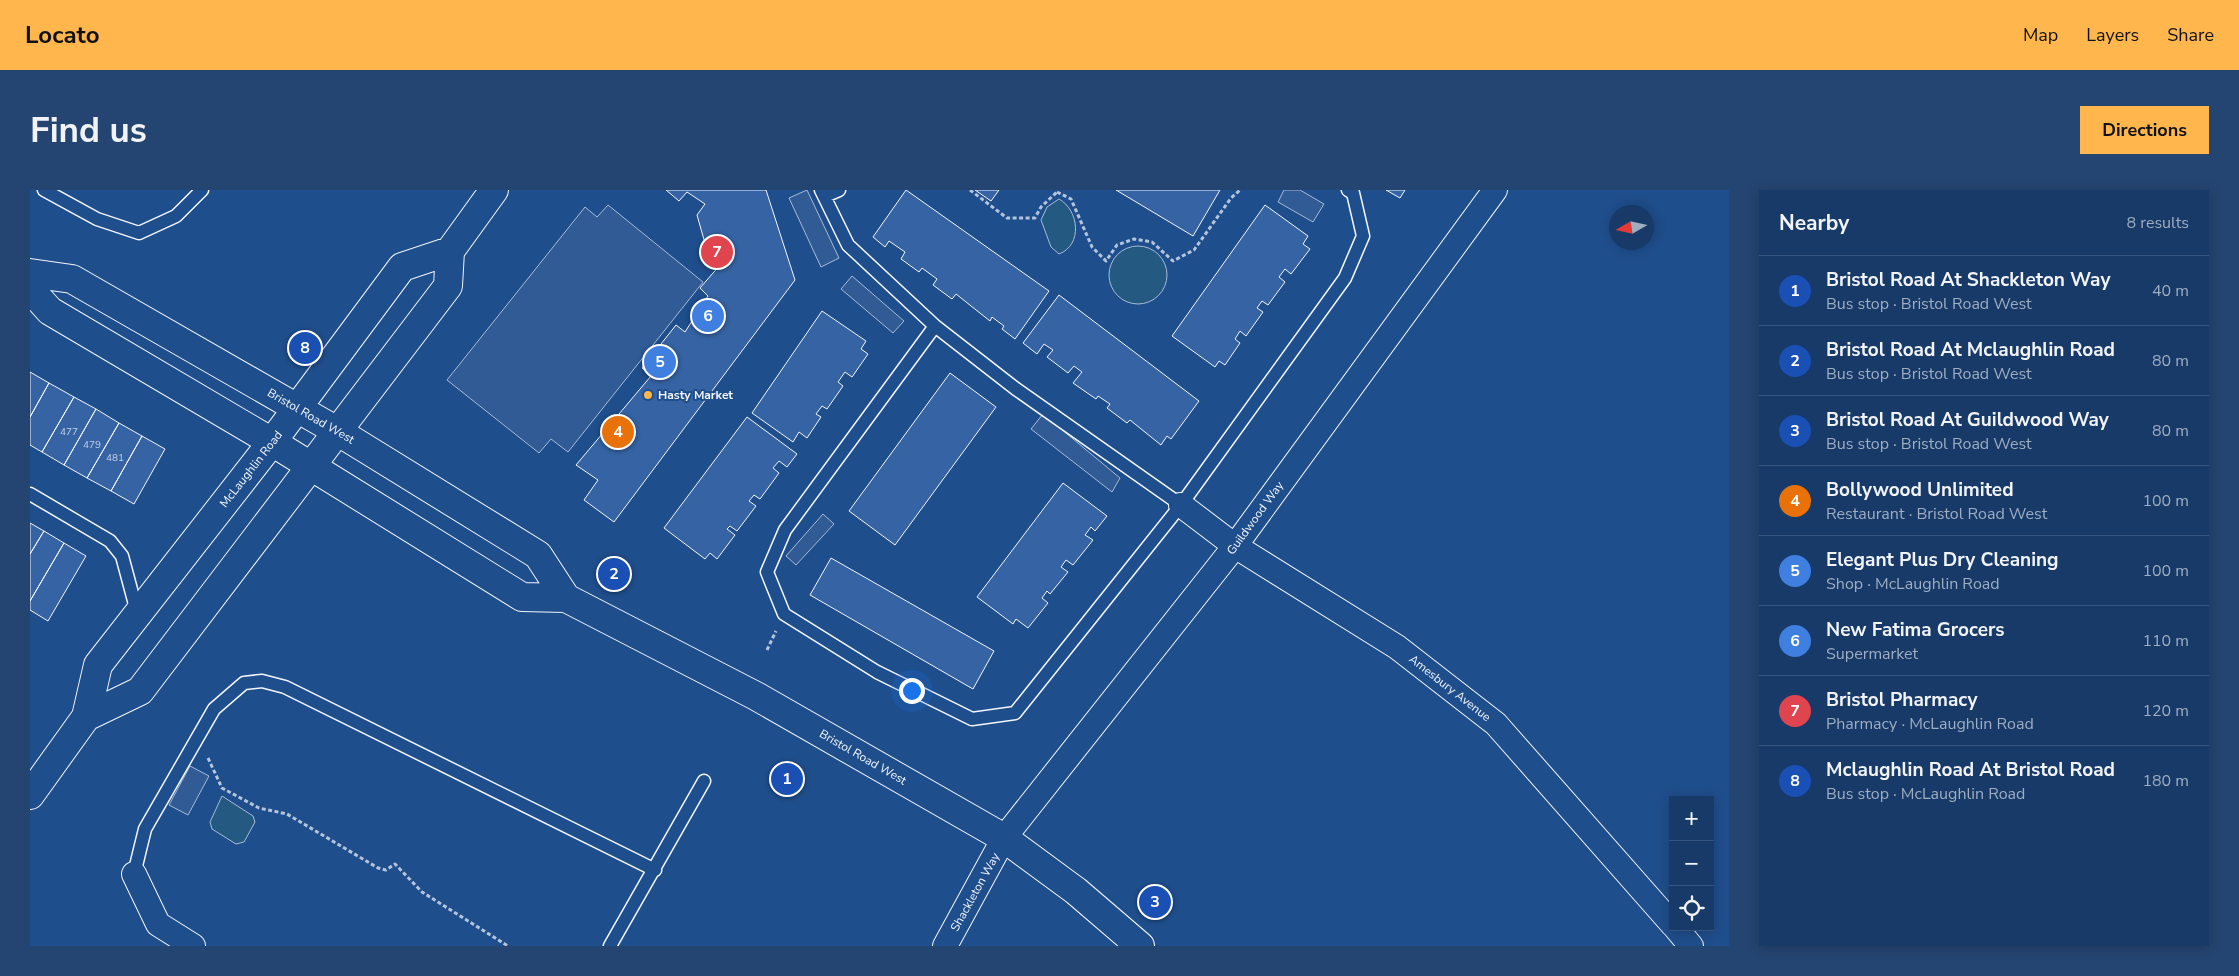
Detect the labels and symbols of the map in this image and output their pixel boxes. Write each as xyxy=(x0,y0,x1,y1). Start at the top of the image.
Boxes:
north arrow xyxy=(1609,205,1654,250)
pin: 7 xyxy=(701,233,733,271)
pin: 6 xyxy=(692,297,724,335)
pin: 8 xyxy=(289,329,321,367)
pin: 5 xyxy=(644,343,676,381)
street label: Bristol Road West xyxy=(264,385,358,448)
place label: Hasty Market xyxy=(658,387,733,403)
marker: Hasty Market xyxy=(642,389,654,401)
pin: 4 xyxy=(602,413,634,451)
house number: 477 xyxy=(60,425,78,439)
street label: McLaughlin Road xyxy=(216,427,286,511)
house number: 479 xyxy=(83,438,101,452)
house number: 481 xyxy=(106,451,124,465)
street label: Guildwood Way xyxy=(1223,477,1288,558)
pin: 2 xyxy=(598,555,630,593)
street label: Amesbury Avenue xyxy=(1406,651,1494,725)
your location xyxy=(899,678,925,704)
street label: Bristol Road West xyxy=(816,726,910,789)
pin: 1 xyxy=(771,760,803,798)
street label: Shackleton Way xyxy=(947,849,1004,934)
pin: 3 xyxy=(1139,883,1171,921)

